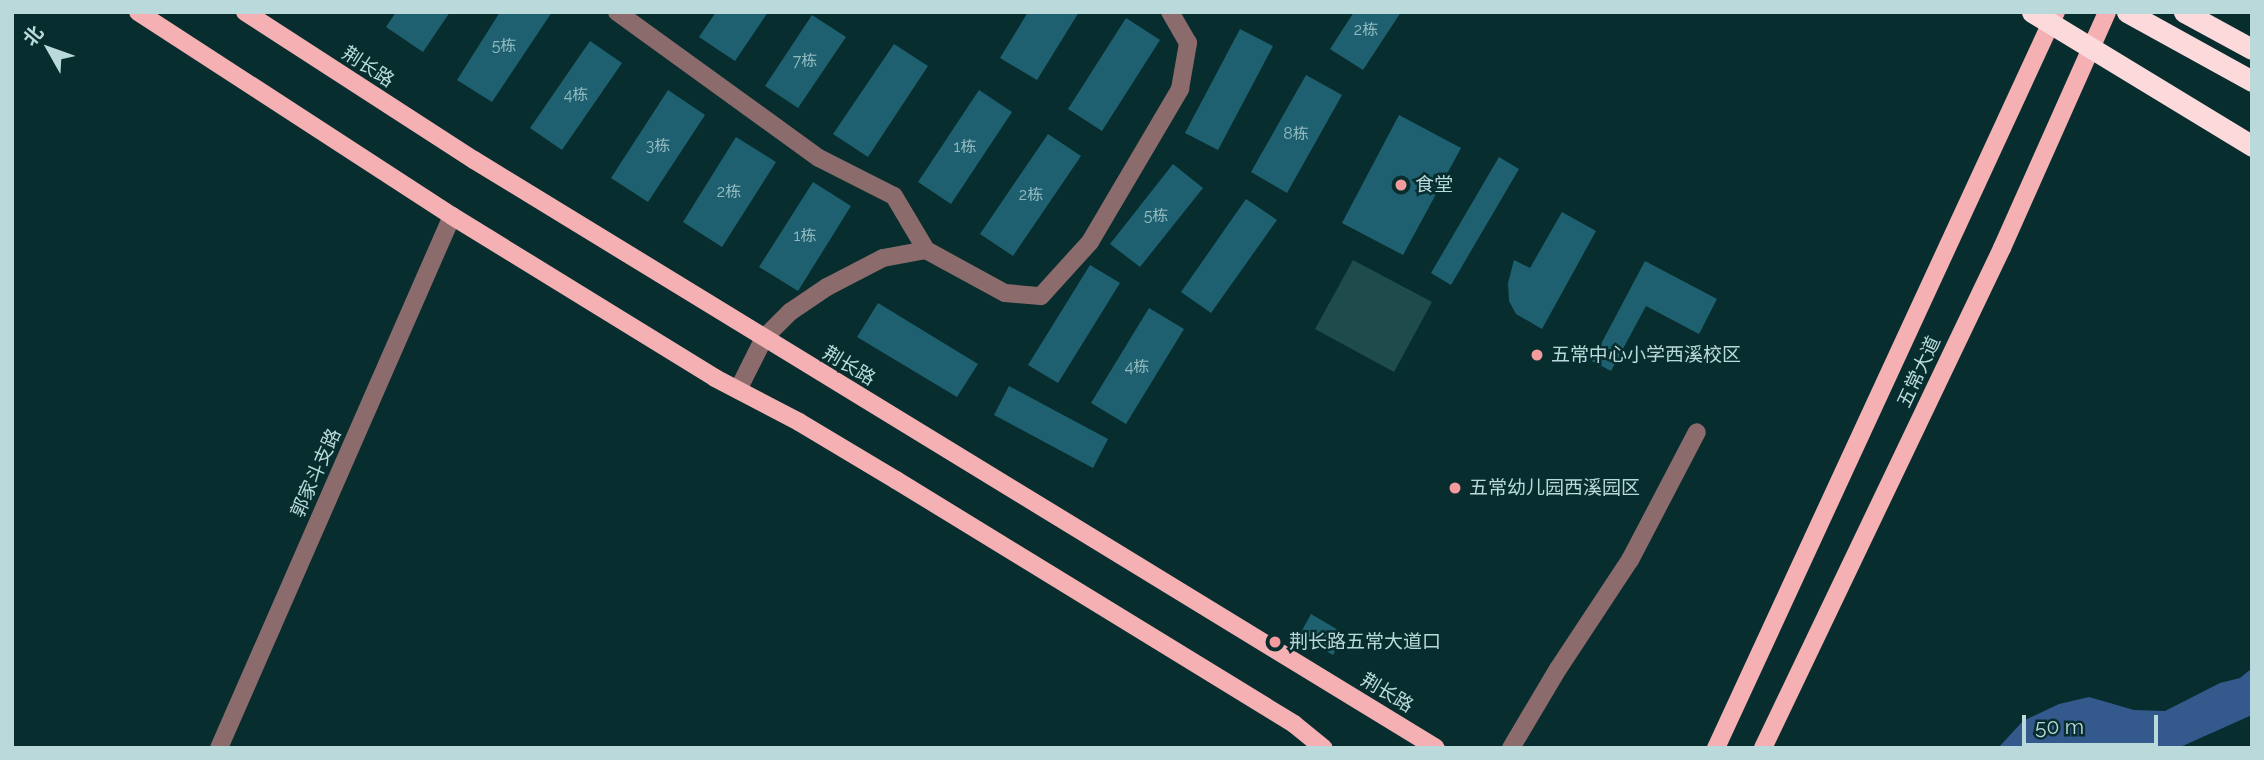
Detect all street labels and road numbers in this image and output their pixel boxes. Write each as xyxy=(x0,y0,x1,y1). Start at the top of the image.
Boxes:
street label: 荆长路 xyxy=(338,42,398,92)
street label: 五常大道 xyxy=(1893,333,1945,411)
street label: 荆长路 xyxy=(819,342,879,390)
street label: 郭家斗支路 xyxy=(286,425,346,521)
street label: 荆长路 xyxy=(1357,669,1417,717)

